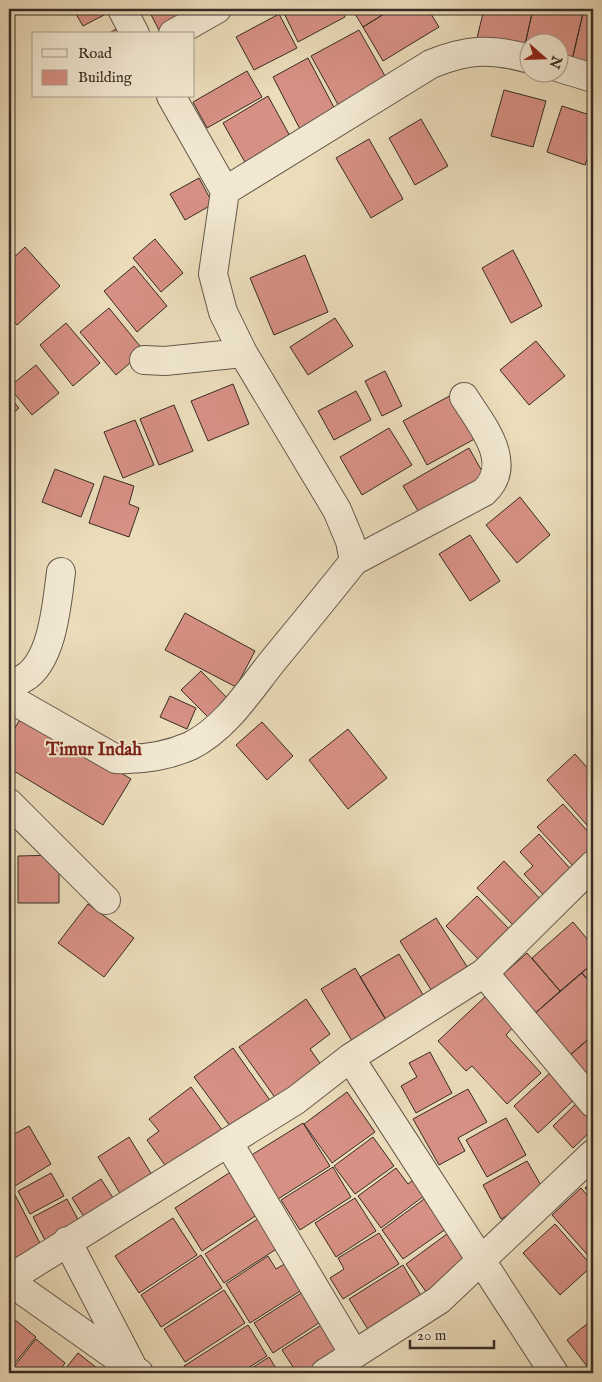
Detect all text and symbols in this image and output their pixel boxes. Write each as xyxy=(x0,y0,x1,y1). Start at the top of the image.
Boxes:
legend xyxy=(32,32,195,98)
north arrow xyxy=(520,32,570,82)
text: Road xyxy=(78,44,113,63)
text: N xyxy=(545,52,566,71)
text: Building xyxy=(78,68,133,87)
district label: Timur Indah xyxy=(45,739,142,762)
scale bar xyxy=(410,1317,493,1349)
text: 20 m xyxy=(417,1326,447,1345)

